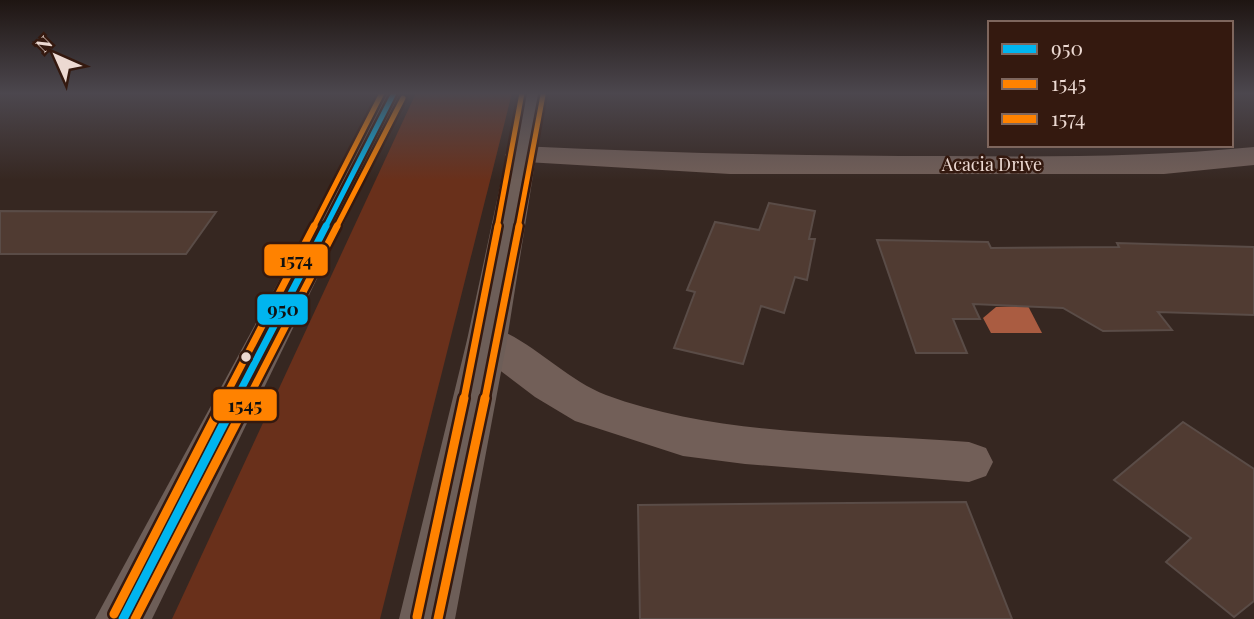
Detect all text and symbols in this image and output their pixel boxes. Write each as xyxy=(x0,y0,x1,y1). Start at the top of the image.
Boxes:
north arrow xyxy=(21,21,91,91)
legend xyxy=(988,21,1233,147)
text: N xyxy=(29,29,58,57)
text: 950 xyxy=(1051,33,1083,61)
text: 1545 xyxy=(1051,68,1086,96)
text: 1574 xyxy=(1051,103,1085,131)
street label: Acacia Drive xyxy=(941,152,1042,176)
line badge: 1574 xyxy=(263,243,329,277)
text: 1574 xyxy=(279,246,313,272)
line badge: 950 xyxy=(256,293,309,326)
text: 950 xyxy=(267,295,299,321)
unlabelled marker xyxy=(239,350,253,364)
line badge: 1545 xyxy=(212,388,278,422)
text: 1545 xyxy=(228,391,263,417)

